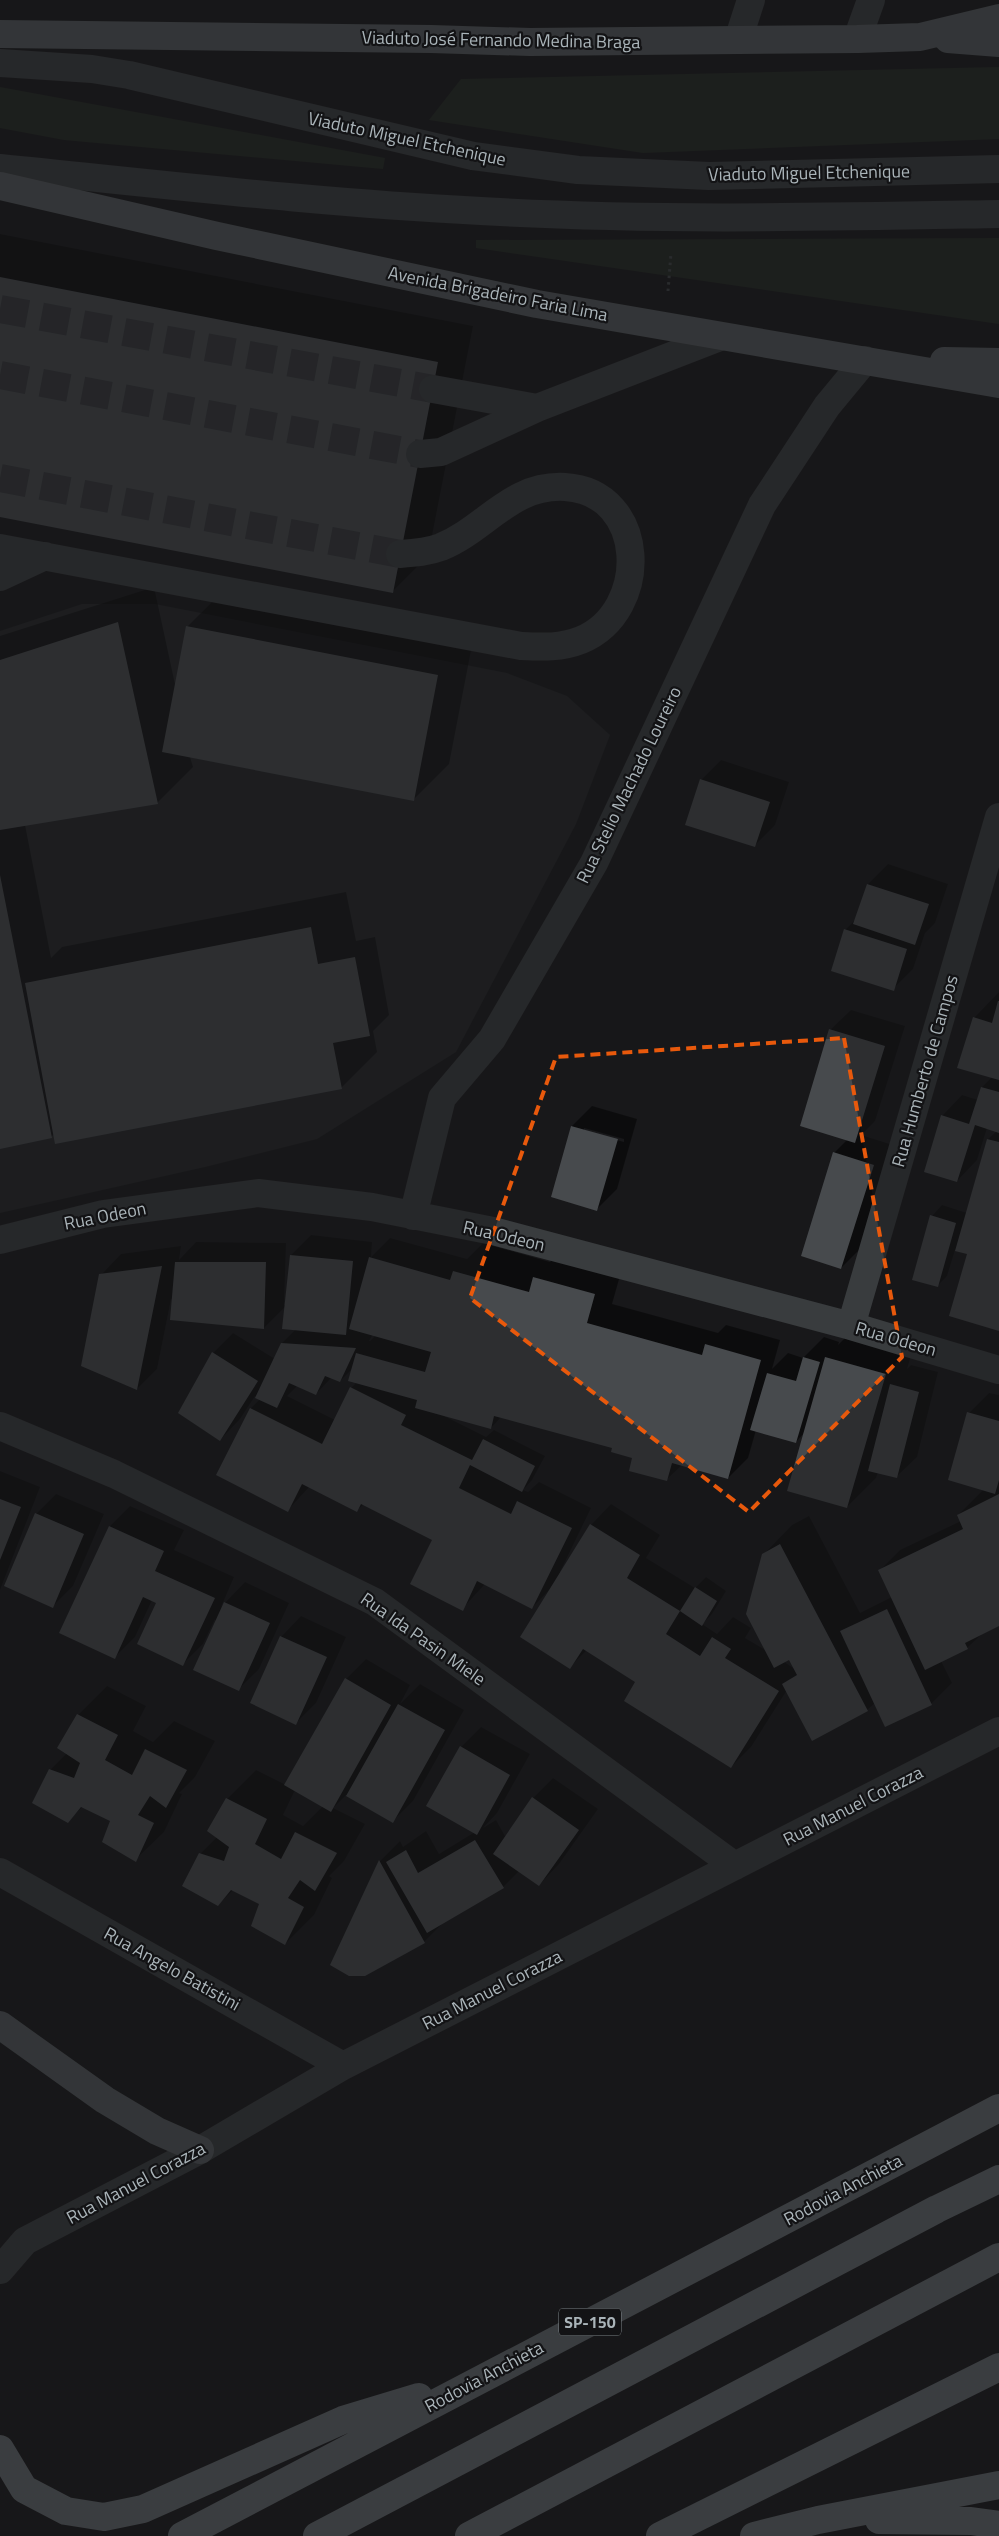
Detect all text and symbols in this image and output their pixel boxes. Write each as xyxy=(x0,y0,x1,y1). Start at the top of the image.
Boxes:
street label: Viaduto José Fernando Medina Braga xyxy=(361,24,641,55)
street label: Viaduto Miguel Etchenique xyxy=(306,104,509,173)
street label: Viaduto Miguel Etchenique xyxy=(708,157,910,188)
street label: Avenida Brigadeiro Faria Lima xyxy=(386,259,610,328)
street label: Rua Stelio Machado Loureiro xyxy=(569,682,688,888)
street label: Rua Humberto de Campos xyxy=(884,972,965,1170)
street label: Rua Odeon xyxy=(61,1194,148,1237)
street label: Rua Odeon xyxy=(461,1213,548,1258)
street label: Rua Odeon xyxy=(852,1314,940,1363)
street label: Rua Ida Pasin Miele xyxy=(355,1585,491,1692)
street label: Rua Manuel Corazza xyxy=(778,1759,927,1853)
street label: Rua Angelo Batistini xyxy=(99,1920,245,2017)
street label: Rua Manuel Corazza xyxy=(417,1943,566,2037)
street label: Rua Manuel Corazza xyxy=(61,2135,210,2231)
street label: Rodovia Anchieta xyxy=(779,2147,907,2232)
road number: SP-150 xyxy=(559,2308,621,2336)
street label: Rodovia Anchieta xyxy=(420,2334,548,2419)

